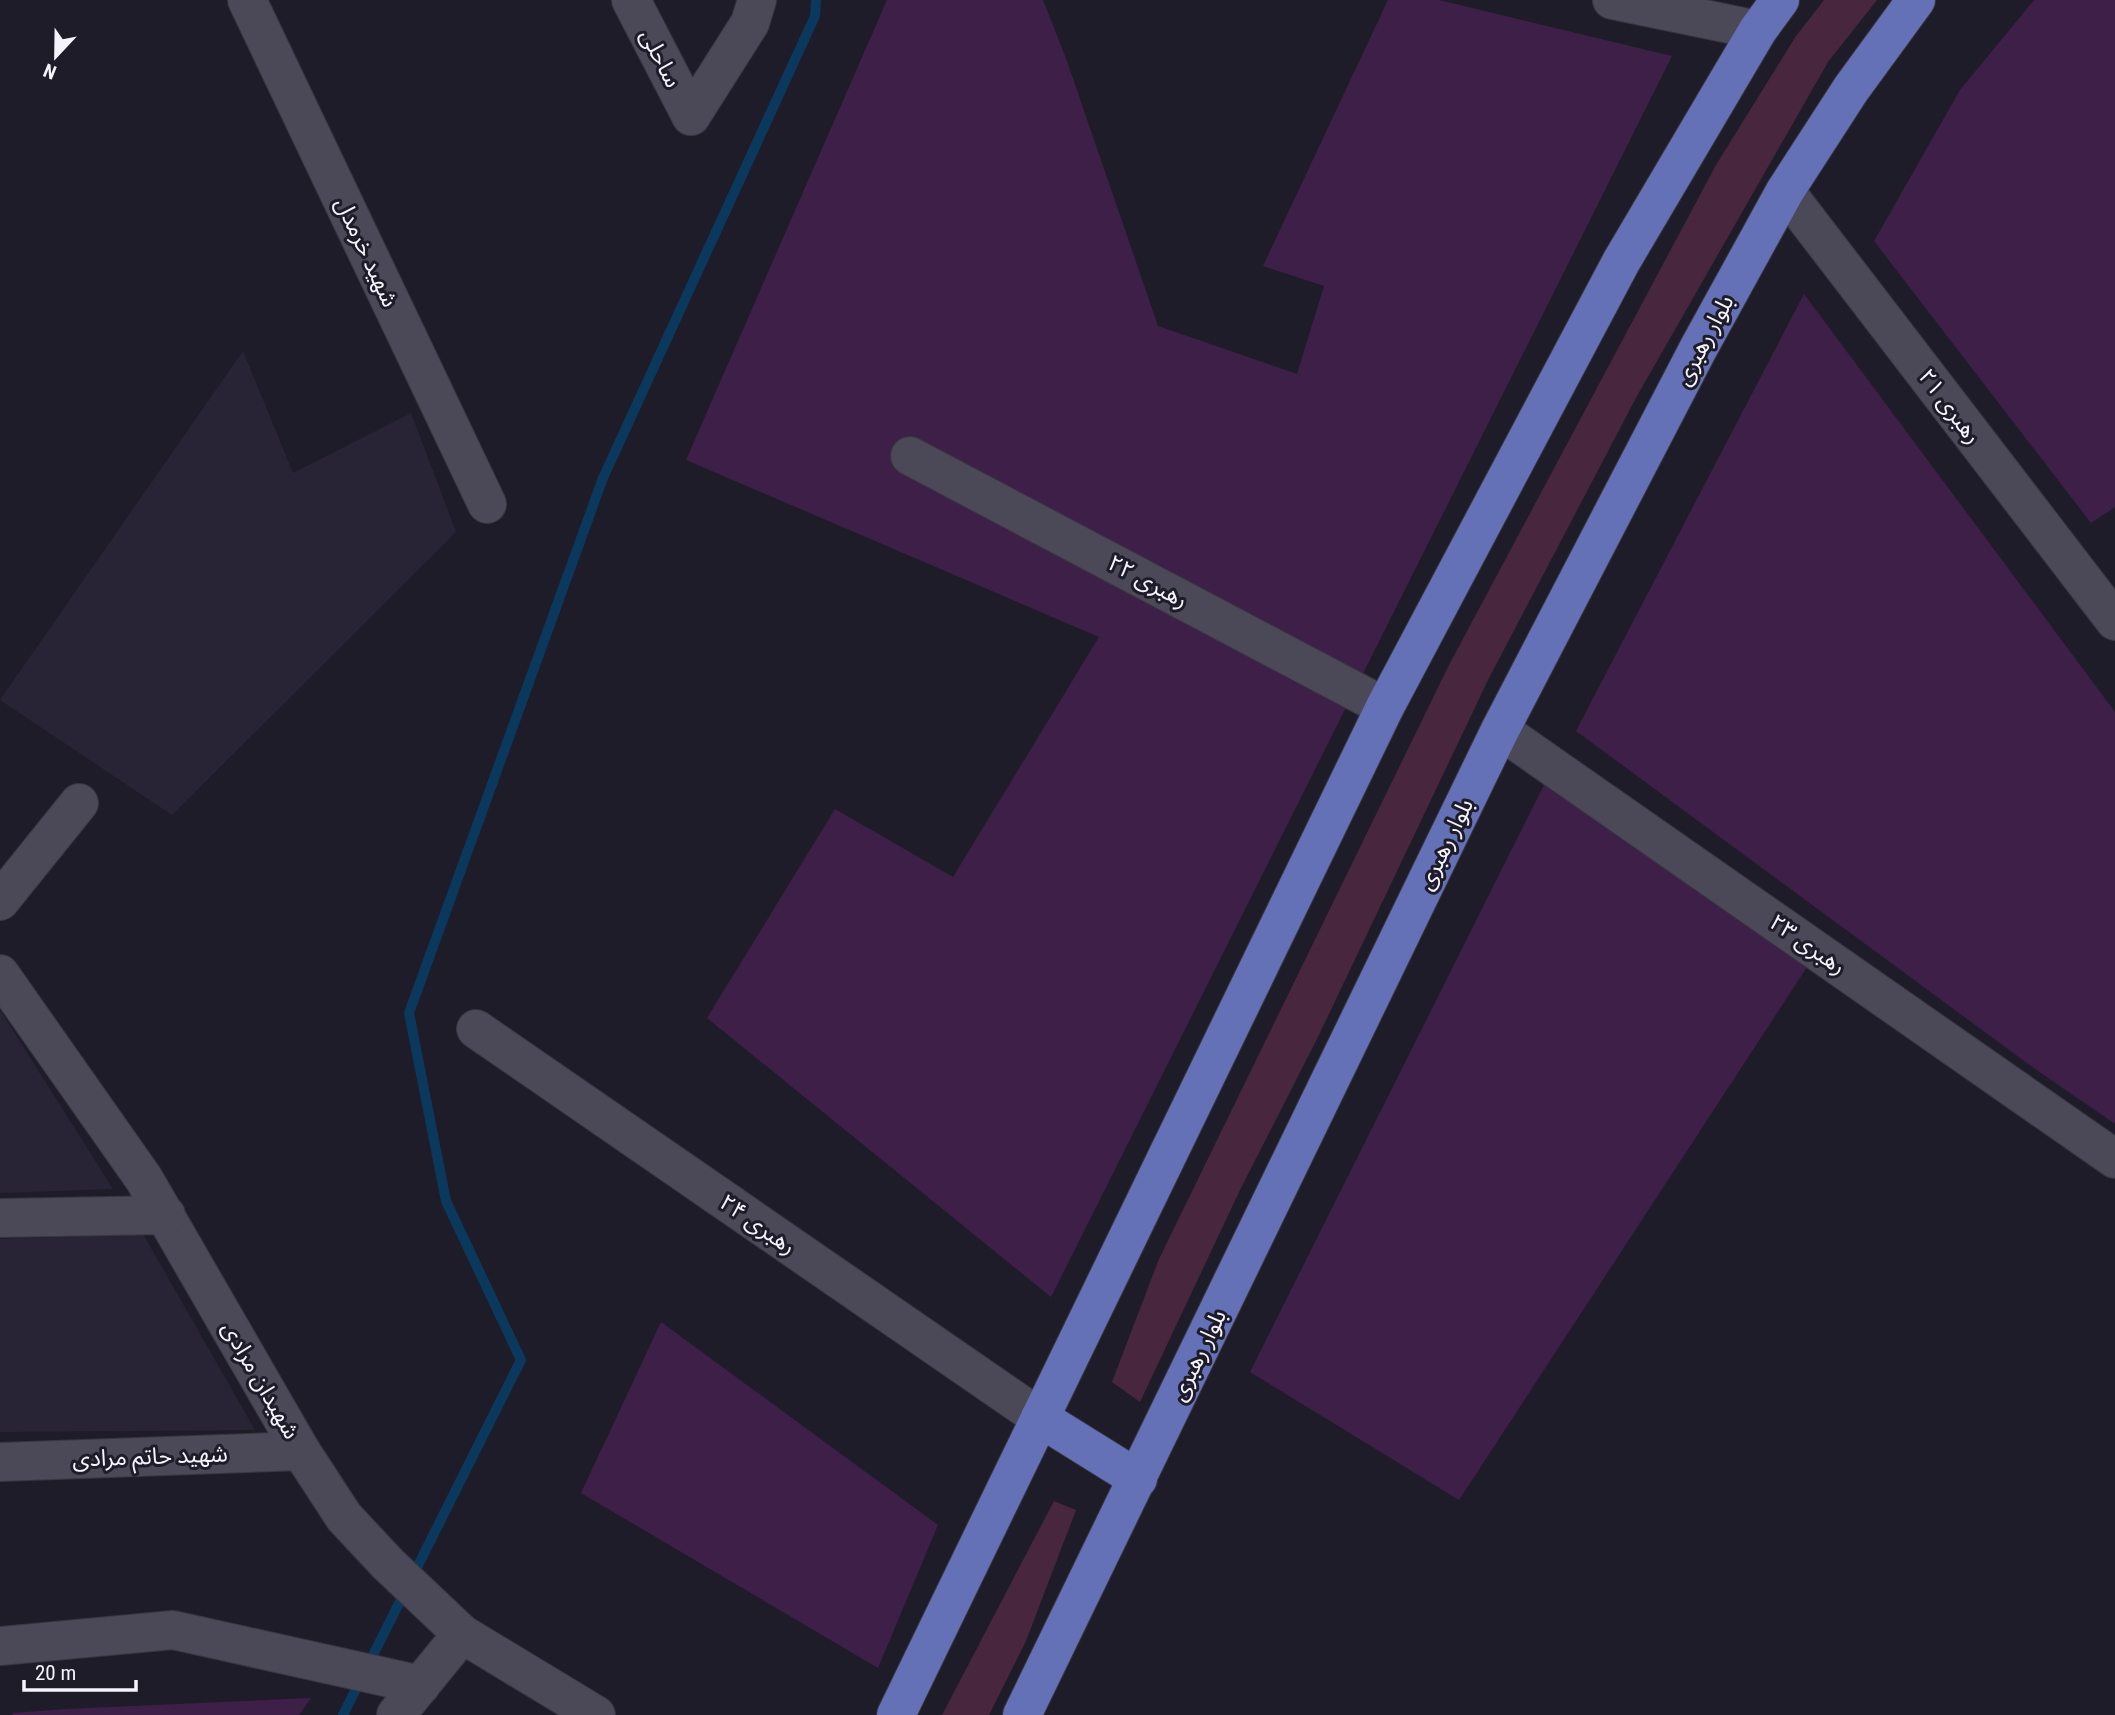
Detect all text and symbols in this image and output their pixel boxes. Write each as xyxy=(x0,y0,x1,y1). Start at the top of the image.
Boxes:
north arrow xyxy=(21,21,91,91)
street label: ساحلی xyxy=(634,24,687,92)
text: N xyxy=(40,58,60,84)
street label: شهید خرمدل xyxy=(329,193,404,311)
street label: بلوار رهبری xyxy=(1669,290,1739,390)
street label: رهبری ۲۱ xyxy=(1913,364,1987,449)
street label: رهبری ۲۲ xyxy=(1103,549,1192,614)
street label: بلوار رهبری xyxy=(1412,794,1479,894)
street label: رهبری ۲۳ xyxy=(1764,908,1851,980)
street label: رهبری ۲۴ xyxy=(714,1188,801,1260)
street label: بلوار رهبری xyxy=(1165,1305,1232,1405)
street label: شهیدان مرادی xyxy=(216,1317,305,1444)
street label: شهید حاتم مرادی xyxy=(72,1440,228,1476)
scale bar xyxy=(24,1648,136,1692)
text: 20 m xyxy=(35,1661,76,1685)

